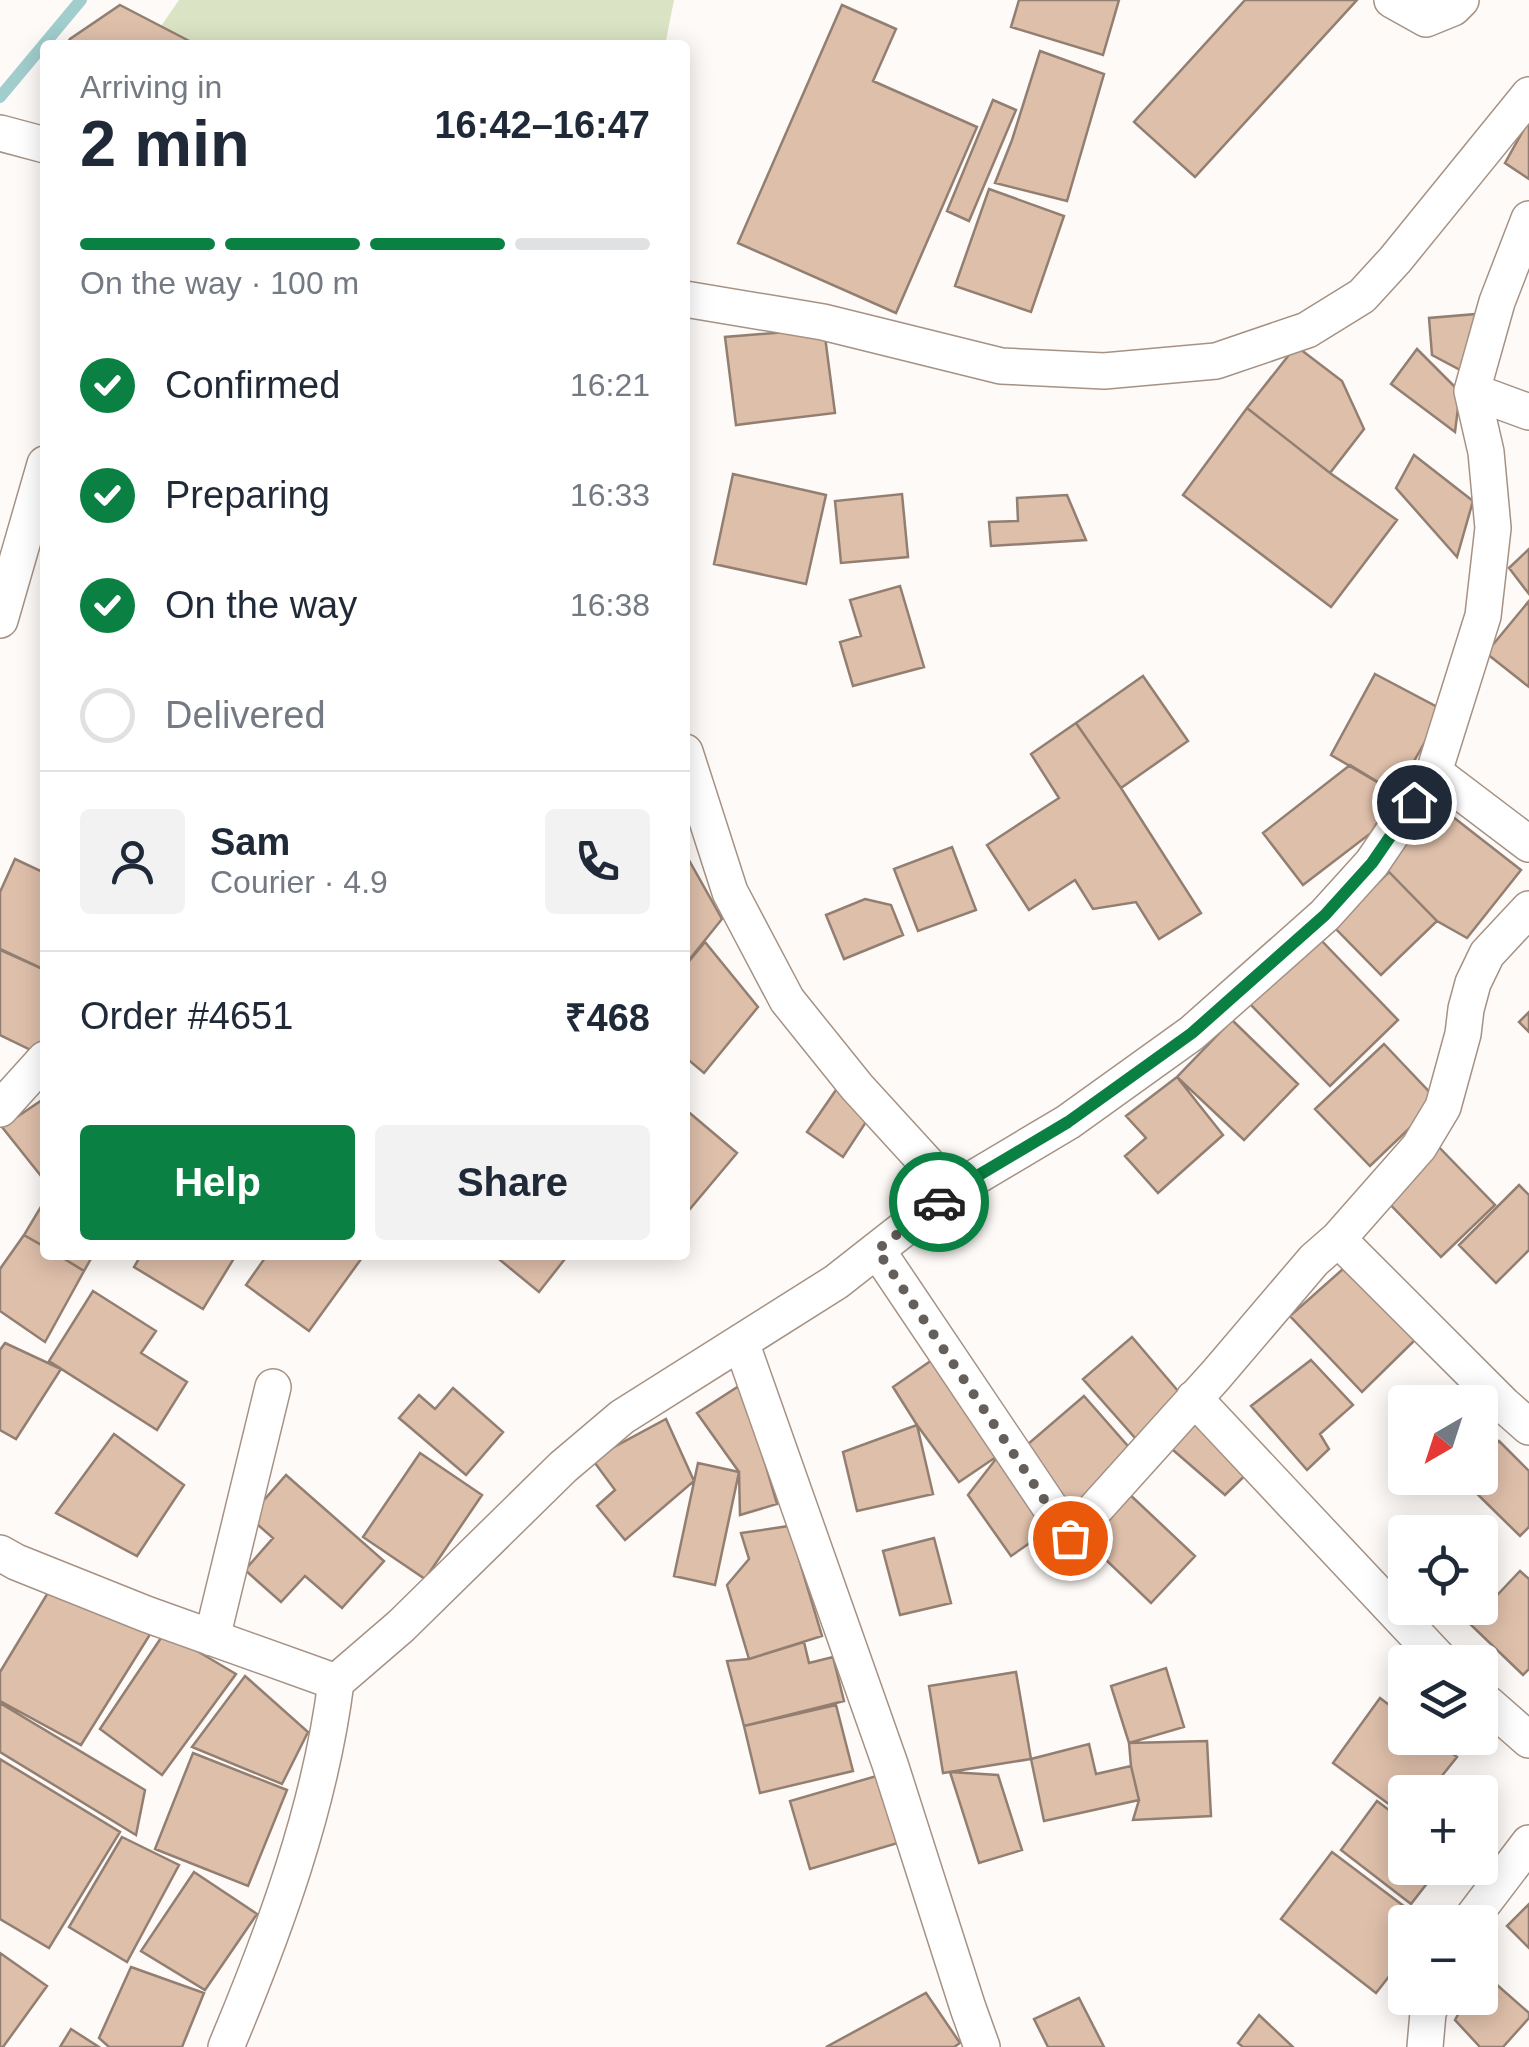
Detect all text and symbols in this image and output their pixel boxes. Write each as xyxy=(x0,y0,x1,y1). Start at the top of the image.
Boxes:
text: Arriving in xyxy=(80,69,222,105)
text: 16:42–16:47 xyxy=(434,104,650,146)
text: 2 min xyxy=(80,107,250,180)
text: On the way · 100 m xyxy=(80,265,359,301)
icon: check xyxy=(80,358,135,413)
text: Confirmed xyxy=(165,364,340,406)
text: 16:21 xyxy=(570,367,650,403)
icon: check xyxy=(80,468,135,523)
text: Preparing xyxy=(165,474,330,516)
text: 16:33 xyxy=(570,477,650,513)
icon: check xyxy=(80,578,135,633)
text: On the way xyxy=(165,584,357,626)
text: 16:38 xyxy=(570,587,650,623)
text: Delivered xyxy=(165,694,326,736)
pin xyxy=(1372,760,1457,845)
icon: home xyxy=(1387,775,1442,830)
button: person xyxy=(80,809,185,914)
button: phone xyxy=(545,809,650,914)
text: Sam xyxy=(210,821,290,863)
text: Courier · 4.9 xyxy=(210,864,388,900)
text: Order #4651 xyxy=(80,995,293,1037)
text: ₹468 xyxy=(565,997,650,1039)
button: Help xyxy=(80,1125,355,1240)
button: Share xyxy=(375,1125,650,1240)
courier xyxy=(889,1152,989,1252)
icon: car xyxy=(912,1175,967,1230)
north arrow xyxy=(1388,1385,1498,1495)
map controls xyxy=(1388,1385,1498,2015)
pin xyxy=(1028,1496,1113,1581)
icon: bag xyxy=(1043,1511,1098,1566)
button: locate xyxy=(1388,1515,1498,1625)
button: layers xyxy=(1388,1645,1498,1755)
button: + xyxy=(1388,1775,1498,1885)
button: − xyxy=(1388,1905,1498,2015)

